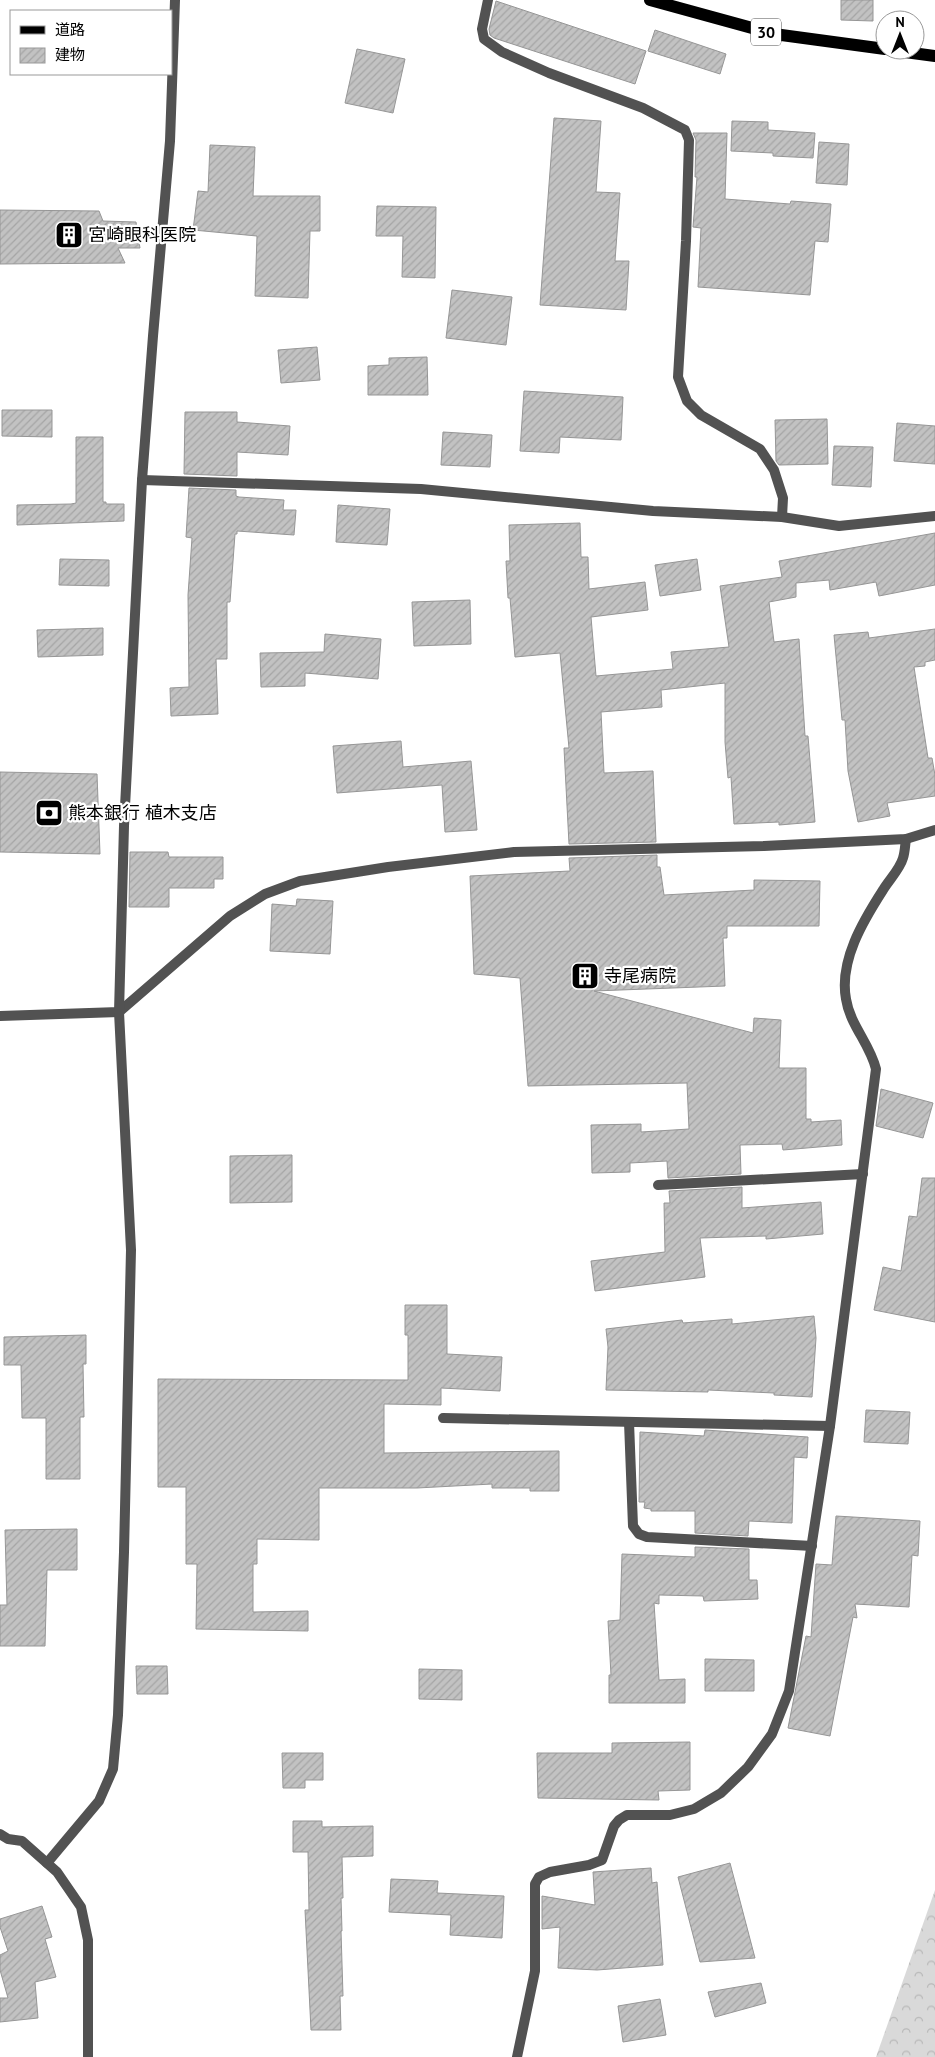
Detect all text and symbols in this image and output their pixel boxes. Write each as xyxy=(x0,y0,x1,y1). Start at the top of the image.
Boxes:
legend xyxy=(10,10,172,75)
north arrow xyxy=(875,10,925,60)
text: N xyxy=(895,13,905,31)
road number: 30 xyxy=(751,18,781,46)
text: 道路 xyxy=(55,20,85,39)
text: 建物 xyxy=(55,45,85,64)
building icon: 宮崎眼科医院 xyxy=(54,220,84,250)
place label: 宮崎眼科医院 xyxy=(88,223,196,246)
bank icon: 熊本銀行 植木支店 xyxy=(34,798,64,828)
place label: 熊本銀行 植木支店 xyxy=(68,801,217,824)
building icon: 寺尾病院 xyxy=(570,961,600,991)
place label: 寺尾病院 xyxy=(604,964,676,987)

